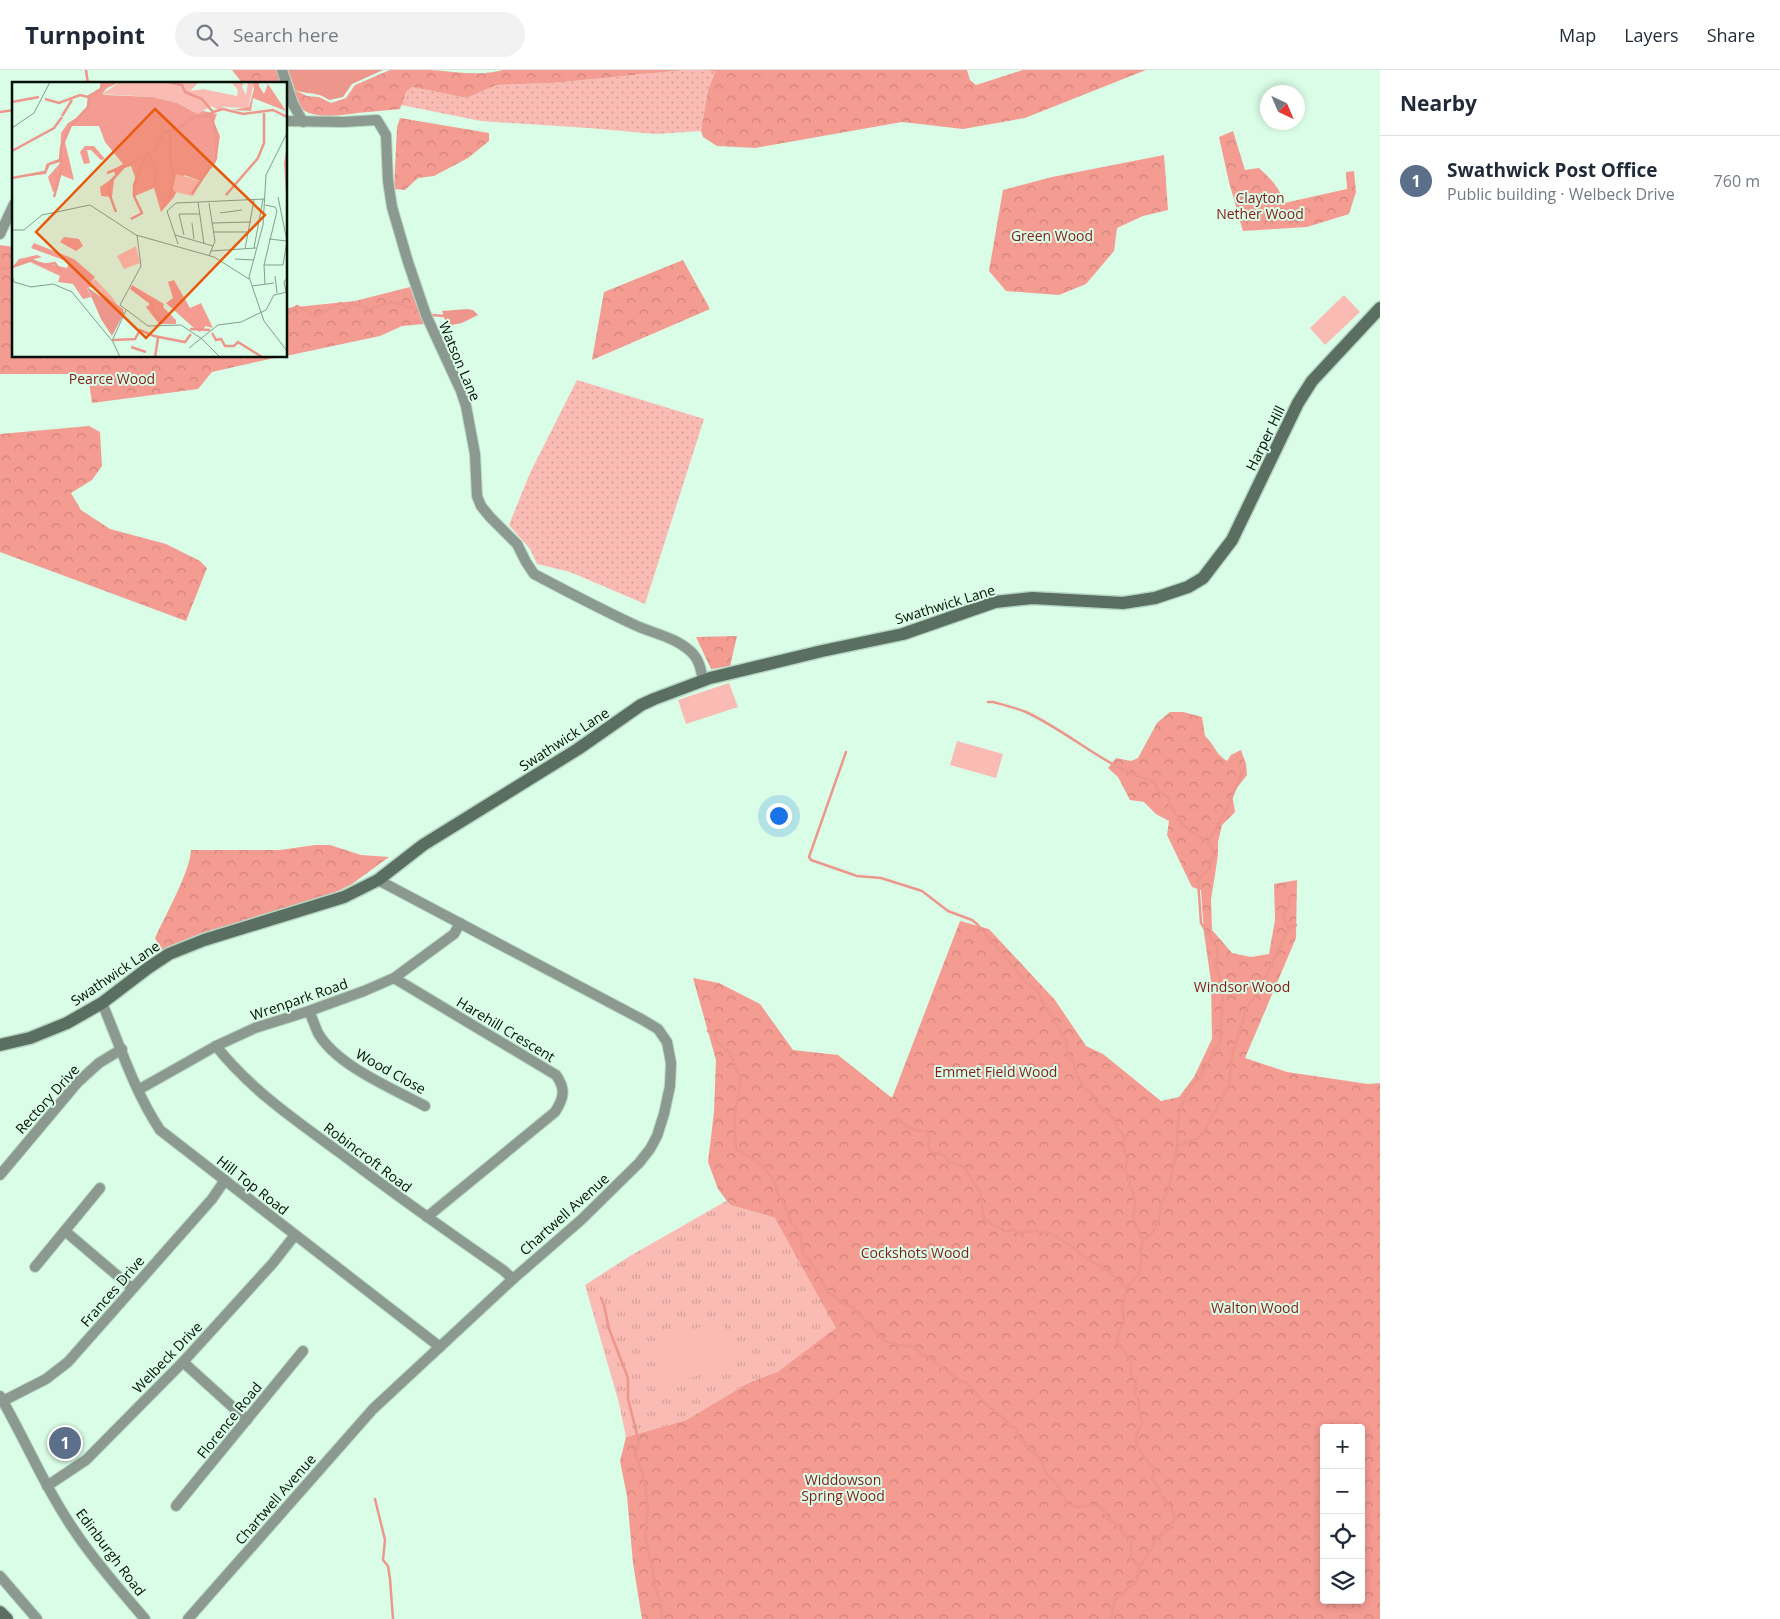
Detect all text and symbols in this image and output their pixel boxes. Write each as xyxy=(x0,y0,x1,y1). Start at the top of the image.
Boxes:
search box xyxy=(175,12,525,57)
text: Turnpoint xyxy=(25,18,145,51)
icon: search xyxy=(193,21,221,49)
text: Search here xyxy=(233,22,339,48)
text: Map xyxy=(1559,23,1596,47)
text: Layers xyxy=(1624,23,1679,47)
text: Share xyxy=(1707,23,1755,47)
inset map xyxy=(12,82,288,358)
north arrow xyxy=(1260,85,1305,130)
text: Nearby xyxy=(1400,89,1477,117)
text: Swathwick Post Office xyxy=(1447,157,1657,183)
text: 1 xyxy=(1411,170,1421,192)
text: 760 m xyxy=(1714,170,1760,192)
text: Public building · Welbeck Drive xyxy=(1447,183,1675,205)
park label: Clayton Nether Wood xyxy=(1216,188,1304,223)
park label: Green Wood xyxy=(1011,226,1093,245)
street label: Watson Lane xyxy=(435,318,485,404)
park label: Pearce Wood xyxy=(69,369,155,388)
street label: Harper Hill xyxy=(1241,402,1289,474)
street label: Swathwick Lane xyxy=(893,580,997,628)
street label: Swathwick Lane xyxy=(515,703,613,775)
your location xyxy=(766,803,792,829)
street label: Swathwick Lane xyxy=(67,936,163,1010)
street label: Wrenpark Road xyxy=(248,973,350,1025)
park label: Windsor Wood xyxy=(1194,977,1290,996)
street label: Harehill Crescent xyxy=(453,992,559,1066)
street label: Wood Close xyxy=(353,1044,430,1098)
street label: Rectory Drive xyxy=(11,1060,83,1138)
park label: Emmet Field Wood xyxy=(935,1062,1057,1081)
street label: Robincroft Road xyxy=(320,1118,416,1196)
street label: Hill Top Road xyxy=(213,1151,293,1219)
street label: Chartwell Avenue xyxy=(515,1169,613,1259)
park label: Cockshots Wood xyxy=(861,1243,969,1262)
street label: Frances Drive xyxy=(76,1251,148,1331)
park label: Walton Wood xyxy=(1211,1298,1299,1317)
street label: Welbeck Drive xyxy=(128,1317,206,1397)
street label: Florence Road xyxy=(192,1378,266,1462)
pin: 1 xyxy=(49,1424,81,1462)
map controls xyxy=(1320,1424,1365,1604)
button: + xyxy=(1320,1424,1365,1469)
street label: Chartwell Avenue xyxy=(230,1450,320,1548)
button: − xyxy=(1320,1469,1365,1514)
park label: Widdowson Spring Wood xyxy=(801,1470,885,1505)
street label: Edinburgh Road xyxy=(72,1505,150,1599)
button: locate xyxy=(1320,1514,1365,1559)
button: layers xyxy=(1320,1559,1365,1604)

